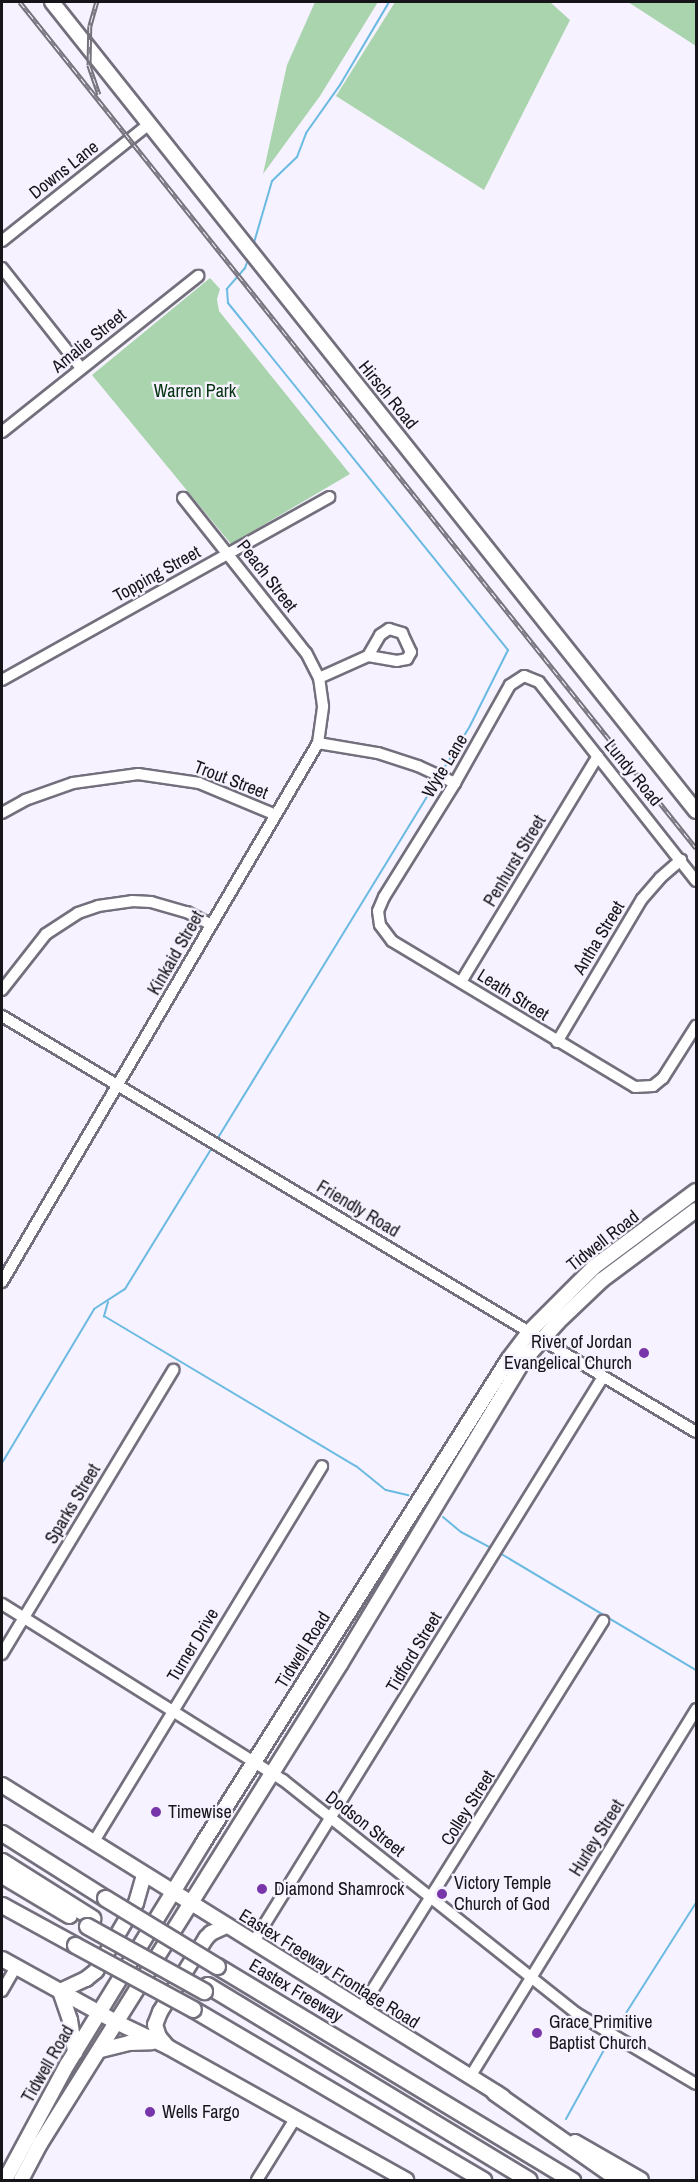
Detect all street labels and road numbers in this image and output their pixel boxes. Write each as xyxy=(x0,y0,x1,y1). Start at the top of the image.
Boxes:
street label: Downs Lane xyxy=(25,136,103,204)
street label: Amalie Street xyxy=(47,304,131,378)
street label: Hirsch Road xyxy=(354,356,422,434)
street label: Peach Street xyxy=(232,536,302,616)
street label: Topping Street xyxy=(110,541,204,607)
street label: Wyte Lane xyxy=(418,730,472,802)
street label: Lundy Road xyxy=(600,735,666,811)
street label: Trout Street xyxy=(191,756,271,804)
street label: Penhurst Street xyxy=(479,811,551,911)
street label: Antha Street xyxy=(569,897,629,979)
street label: Kinkaid Street xyxy=(143,907,209,999)
street label: Leath Street xyxy=(473,965,553,1025)
street label: Friendly Road xyxy=(313,1176,403,1242)
street label: Tidwell Road xyxy=(563,1206,643,1276)
street label: Sparks Street xyxy=(41,1460,105,1548)
street label: Turner Drive xyxy=(163,1604,223,1686)
street label: Tidwell Road xyxy=(271,1608,335,1692)
street label: Tidford Street xyxy=(382,1608,446,1696)
street label: Colley Street xyxy=(436,1766,500,1850)
street label: Dodson Street xyxy=(321,1786,409,1862)
street label: Hurley Street xyxy=(565,1796,629,1880)
street label: Eastex Freeway Frontage Road xyxy=(235,1905,423,2033)
street label: Eastex Freeway xyxy=(245,1954,347,2028)
street label: Tidwell Road xyxy=(17,2021,79,2107)

